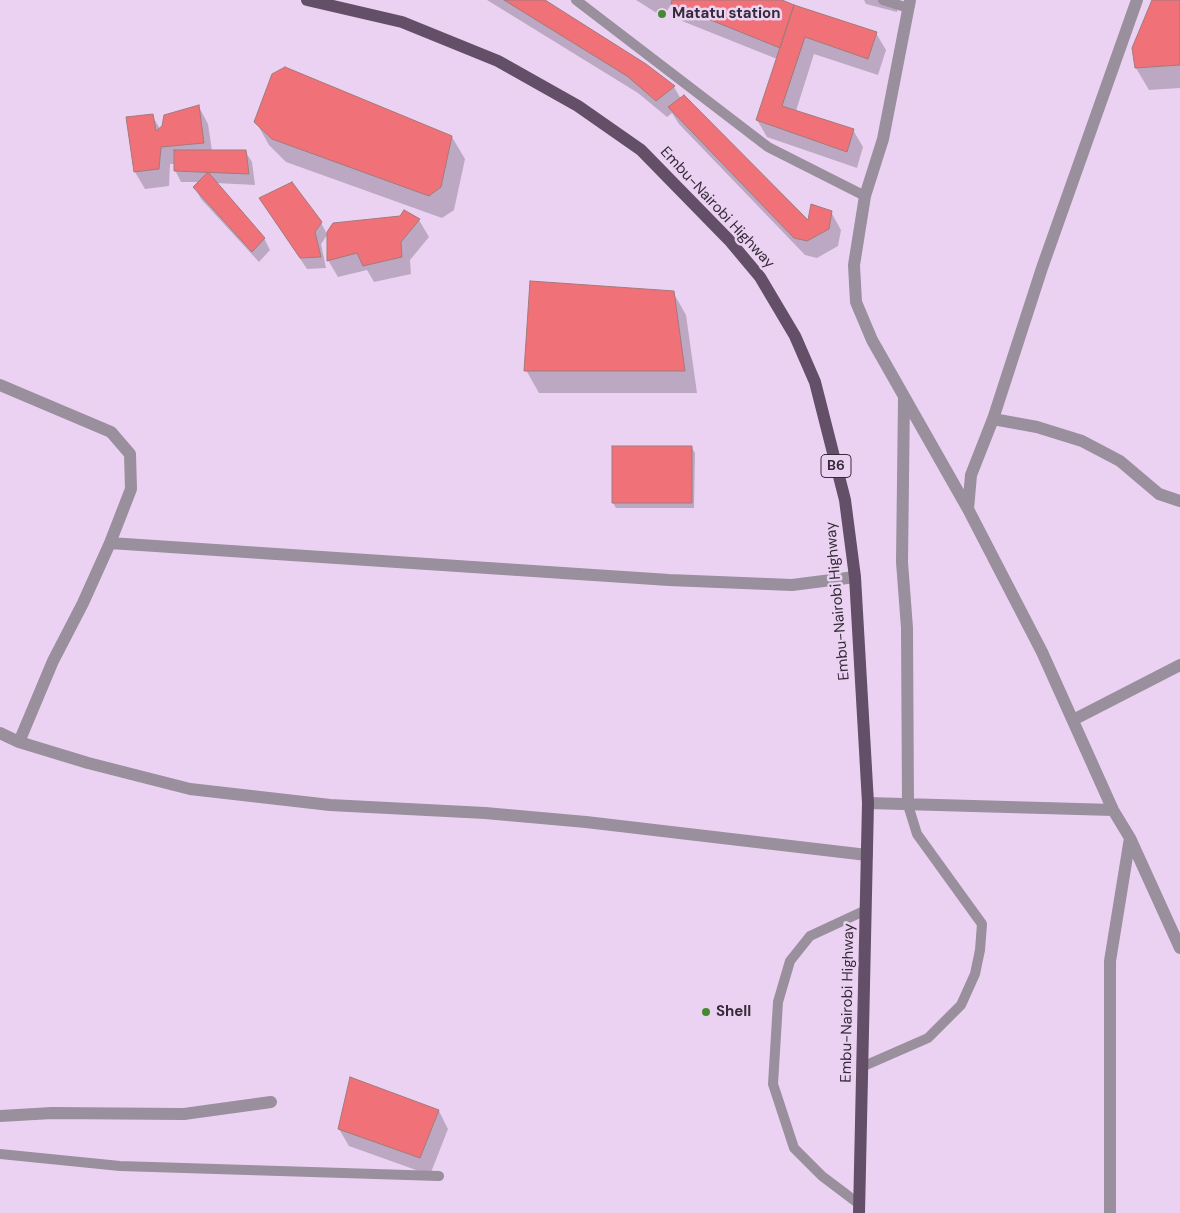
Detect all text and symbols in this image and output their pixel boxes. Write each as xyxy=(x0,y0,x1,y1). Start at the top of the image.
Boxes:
place label: Matatu station xyxy=(672,5,780,23)
marker: Matatu station xyxy=(656,8,668,20)
street label: Embu-Nairobi Highway xyxy=(656,144,778,272)
road number: B6 xyxy=(821,454,851,478)
street label: Embu-Nairobi Highway xyxy=(822,521,854,681)
street label: Embu-Nairobi Highway xyxy=(838,923,858,1083)
place label: Shell xyxy=(716,1003,751,1021)
marker: Shell xyxy=(700,1006,712,1018)

